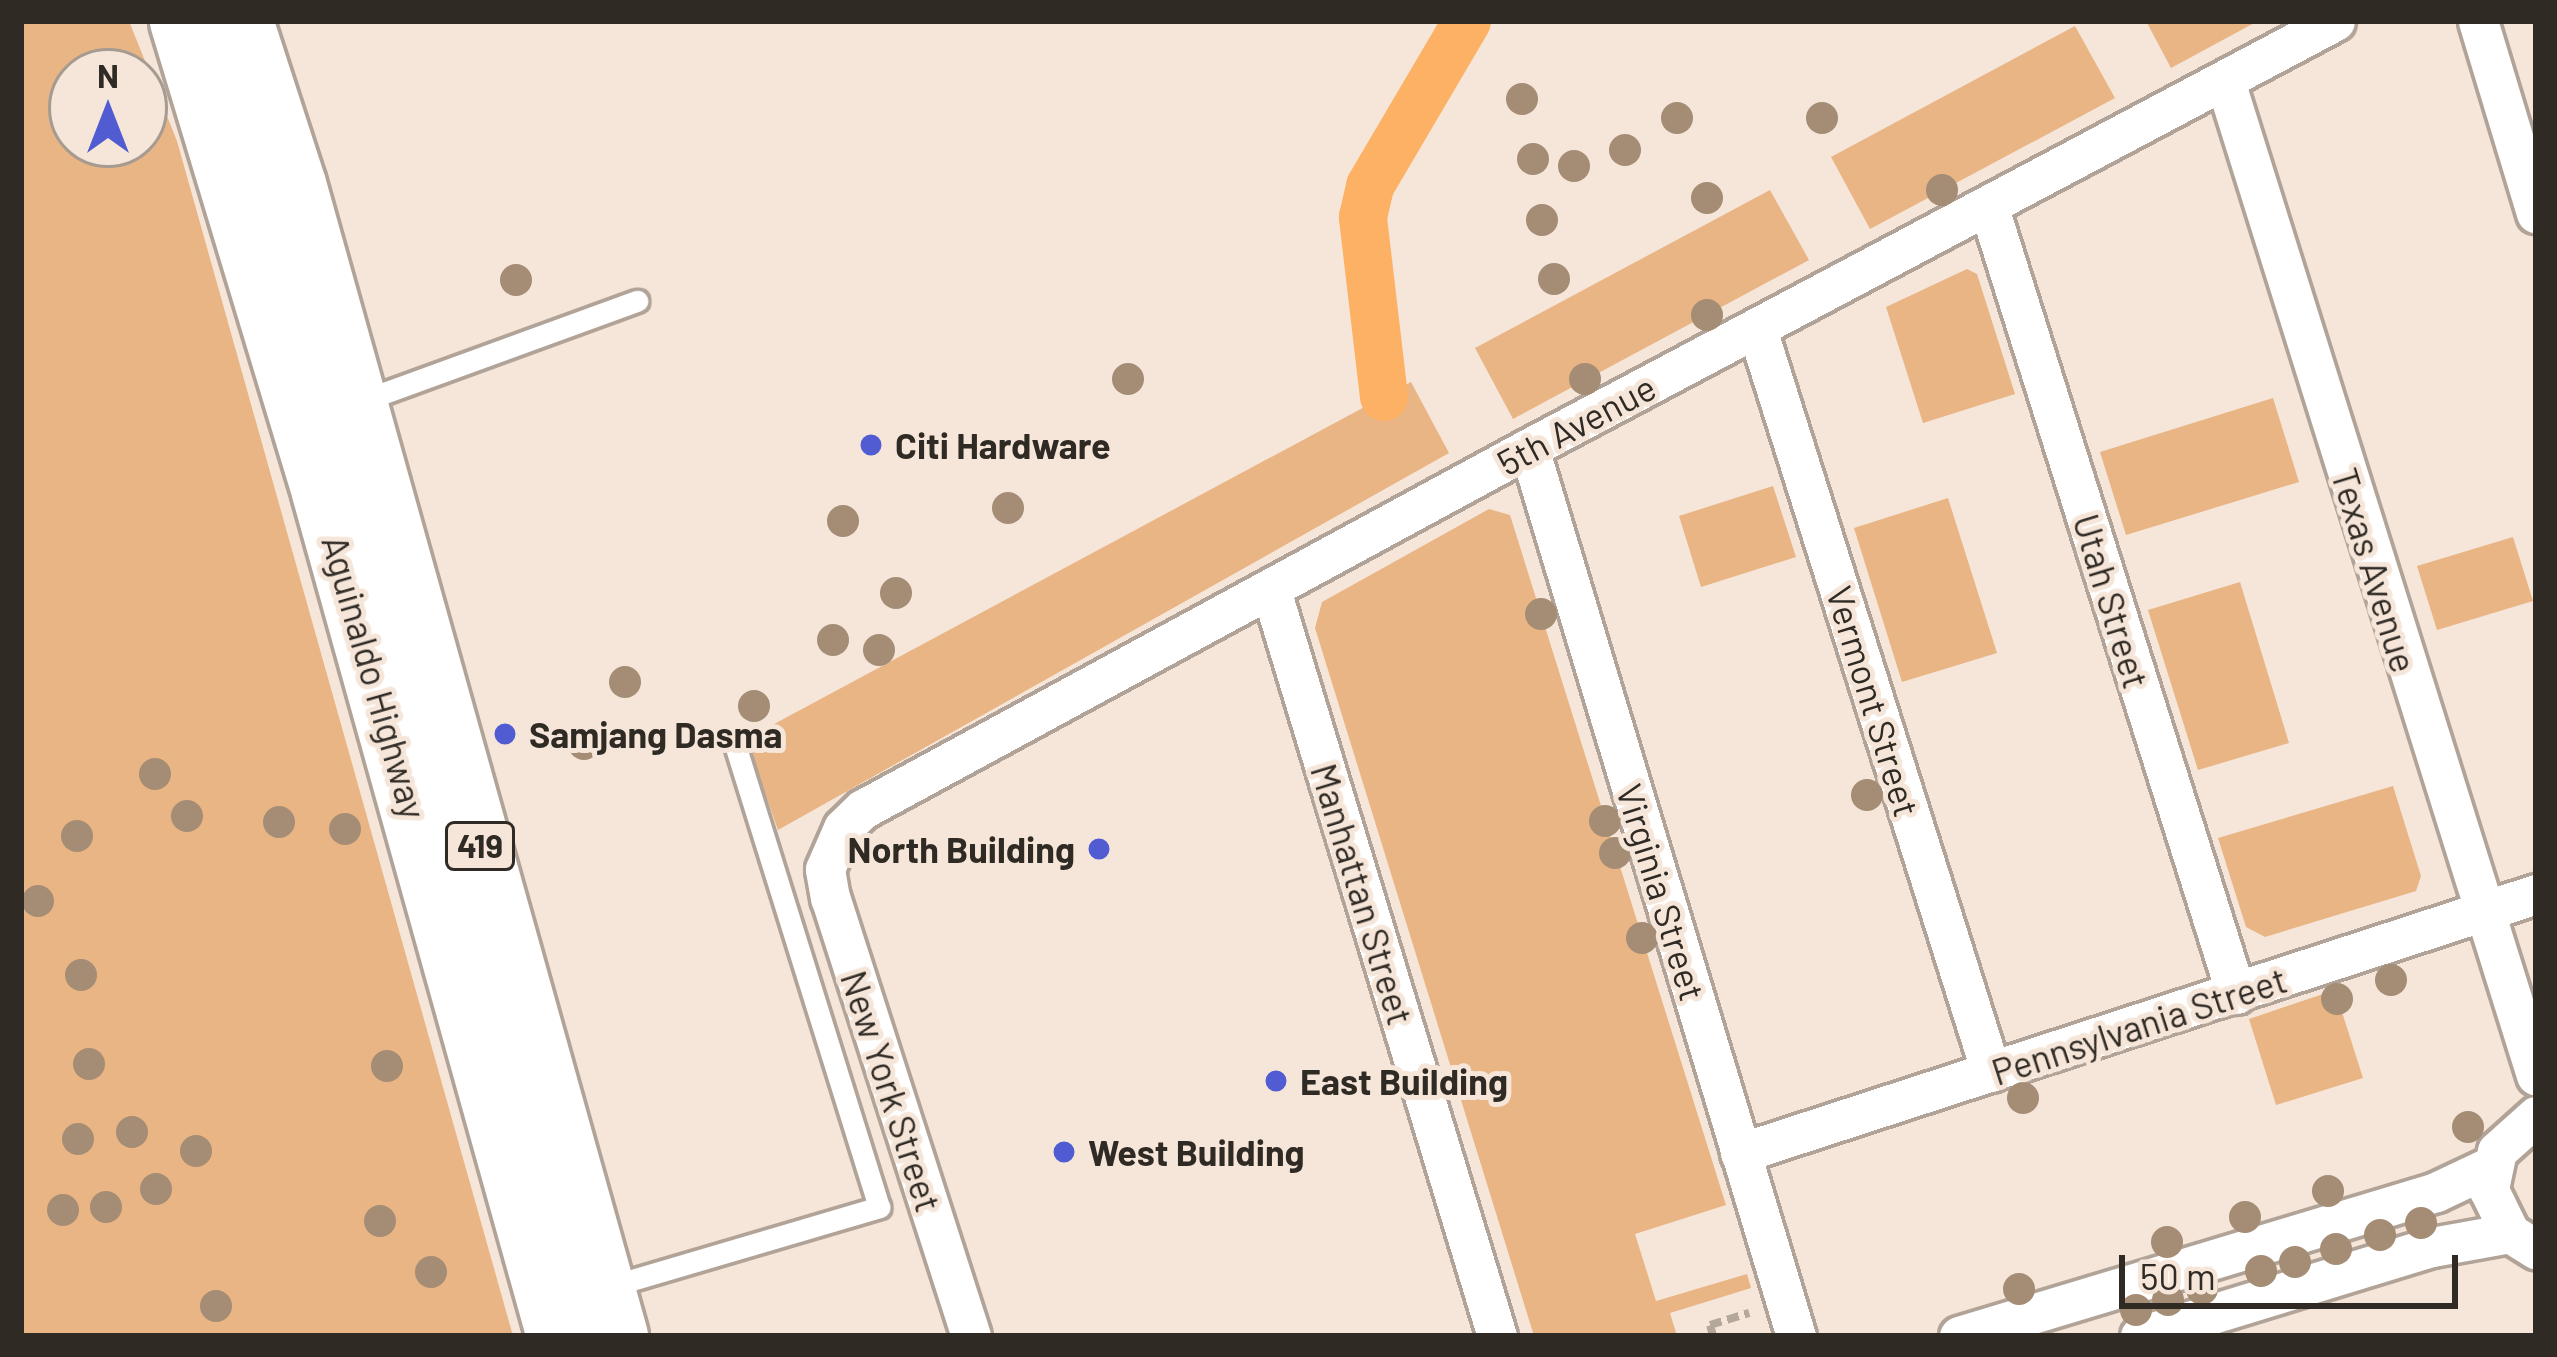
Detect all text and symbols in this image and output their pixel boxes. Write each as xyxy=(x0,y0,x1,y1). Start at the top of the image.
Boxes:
north arrow xyxy=(48,48,168,168)
text: N xyxy=(97,55,119,95)
street label: 5th Avenue xyxy=(1490,364,1662,484)
place label: Citi Hardware xyxy=(895,423,1111,467)
marker: Citi Hardware xyxy=(858,432,884,458)
street label: Texas Avenue xyxy=(2323,463,2427,677)
street label: Utah Street xyxy=(2065,509,2159,693)
street label: Aguinaldo Highway xyxy=(314,530,436,824)
street label: Vermont Street xyxy=(1818,580,1930,822)
place label: Samjang Dasma xyxy=(529,712,783,756)
marker: Samjang Dasma xyxy=(492,721,518,747)
street label: Manhattan Street xyxy=(1303,758,1423,1030)
street label: Virginia Street xyxy=(1609,779,1715,1005)
road number: 419 xyxy=(444,819,516,873)
place label: North Building xyxy=(847,827,1075,871)
marker: North Building xyxy=(1086,836,1112,862)
street label: Pennsylvania Street xyxy=(1986,957,2292,1093)
street label: New York Street xyxy=(833,965,951,1217)
place label: East Building xyxy=(1300,1059,1508,1103)
marker: East Building xyxy=(1263,1068,1289,1094)
place label: West Building xyxy=(1088,1130,1305,1174)
marker: West Building xyxy=(1051,1139,1077,1165)
scale bar xyxy=(2125,1231,2464,1305)
text: 50 m xyxy=(2140,1254,2216,1297)

